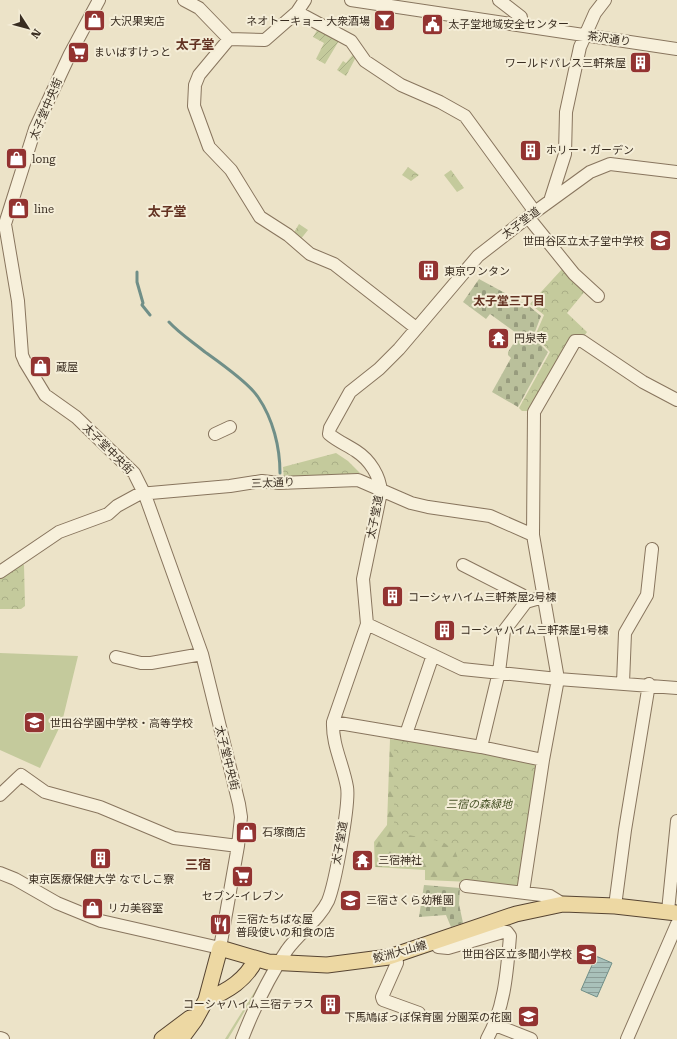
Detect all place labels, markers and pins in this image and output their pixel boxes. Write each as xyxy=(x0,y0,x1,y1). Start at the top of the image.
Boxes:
shop icon: 大沢果実店 xyxy=(81,8,107,34)
bar icon: ネオトーキョー 大衆酒場 xyxy=(372,8,398,34)
public building icon: 太子堂地域安全センター xyxy=(419,11,445,37)
place label: 大沢果実店 xyxy=(110,15,165,28)
place label: ネオトーキョー 大衆酒場 xyxy=(246,15,370,28)
place label: 太子堂地域安全センター xyxy=(448,18,569,31)
supermarket icon: まいばすけっと xyxy=(65,39,91,65)
place label: まいばすけっと xyxy=(94,46,171,59)
building icon: ワールドパレス三軒茶屋 xyxy=(628,50,654,76)
place label: ワールドパレス三軒茶屋 xyxy=(505,57,626,70)
building icon: ホリー・ガーデン xyxy=(518,137,544,163)
place label: ホリー・ガーデン xyxy=(546,144,634,157)
shop icon: long xyxy=(4,146,30,172)
place label: long xyxy=(32,153,56,166)
shop icon: line xyxy=(6,196,32,222)
place label: line xyxy=(34,203,54,216)
school or university icon: 世田谷区立太子堂中学校 xyxy=(647,228,673,254)
place label: 世田谷区立太子堂中学校 xyxy=(523,235,644,248)
building icon: 東京ワンタン xyxy=(415,258,441,284)
place label: 東京ワンタン xyxy=(444,265,510,278)
temple icon: 円泉寺 xyxy=(486,325,512,351)
place label: 円泉寺 xyxy=(514,332,547,345)
shop icon: 蔵屋 xyxy=(27,354,53,380)
place label: 蔵屋 xyxy=(56,361,78,374)
building icon: コーシャハイム三軒茶屋2号棟 xyxy=(380,584,406,610)
place label: コーシャハイム三軒茶屋2号棟 xyxy=(408,591,557,604)
building icon: コーシャハイム三軒茶屋1号棟 xyxy=(431,617,457,643)
place label: コーシャハイム三軒茶屋1号棟 xyxy=(460,624,609,637)
school or university icon: 世田谷学園中学校・高等学校 xyxy=(21,710,47,736)
place label: 世田谷学園中学校・高等学校 xyxy=(50,717,193,730)
shop icon: 石塚商店 xyxy=(233,819,259,845)
place label: 石塚商店 xyxy=(262,826,306,839)
building icon: 東京医療保健大学 なでしこ寮 xyxy=(88,846,114,872)
temple icon: 三宿神社 xyxy=(349,847,375,873)
place label: 三宿神社 xyxy=(378,854,422,867)
supermarket icon: セブン-イレブン xyxy=(230,863,256,889)
place label: 東京医療保健大学 なでしこ寮 xyxy=(28,873,174,886)
school or university icon: 三宿さくら幼稚園 xyxy=(338,887,364,913)
place label: セブン-イレブン xyxy=(202,890,284,903)
place label: 三宿さくら幼稚園 xyxy=(366,894,454,907)
shop icon: リカ美容室 xyxy=(79,895,105,921)
place label: リカ美容室 xyxy=(108,902,163,915)
restaurant icon: 三宿たちばな屋 普段使いの和食の店 xyxy=(207,912,233,938)
place label: 三宿たちばな屋 普段使いの和食の店 xyxy=(236,913,335,939)
school or university icon: 世田谷区立多聞小学校 xyxy=(574,941,600,967)
place label: 世田谷区立多聞小学校 xyxy=(462,948,572,961)
building icon: コーシャハイム三宿テラス xyxy=(317,991,343,1017)
place label: コーシャハイム三宿テラス xyxy=(183,998,314,1011)
school or university icon: 下馬鳩ぽっぽ保育園 分園菜の花園 xyxy=(515,1004,541,1030)
place label: 下馬鳩ぽっぽ保育園 分園菜の花園 xyxy=(344,1011,512,1024)

